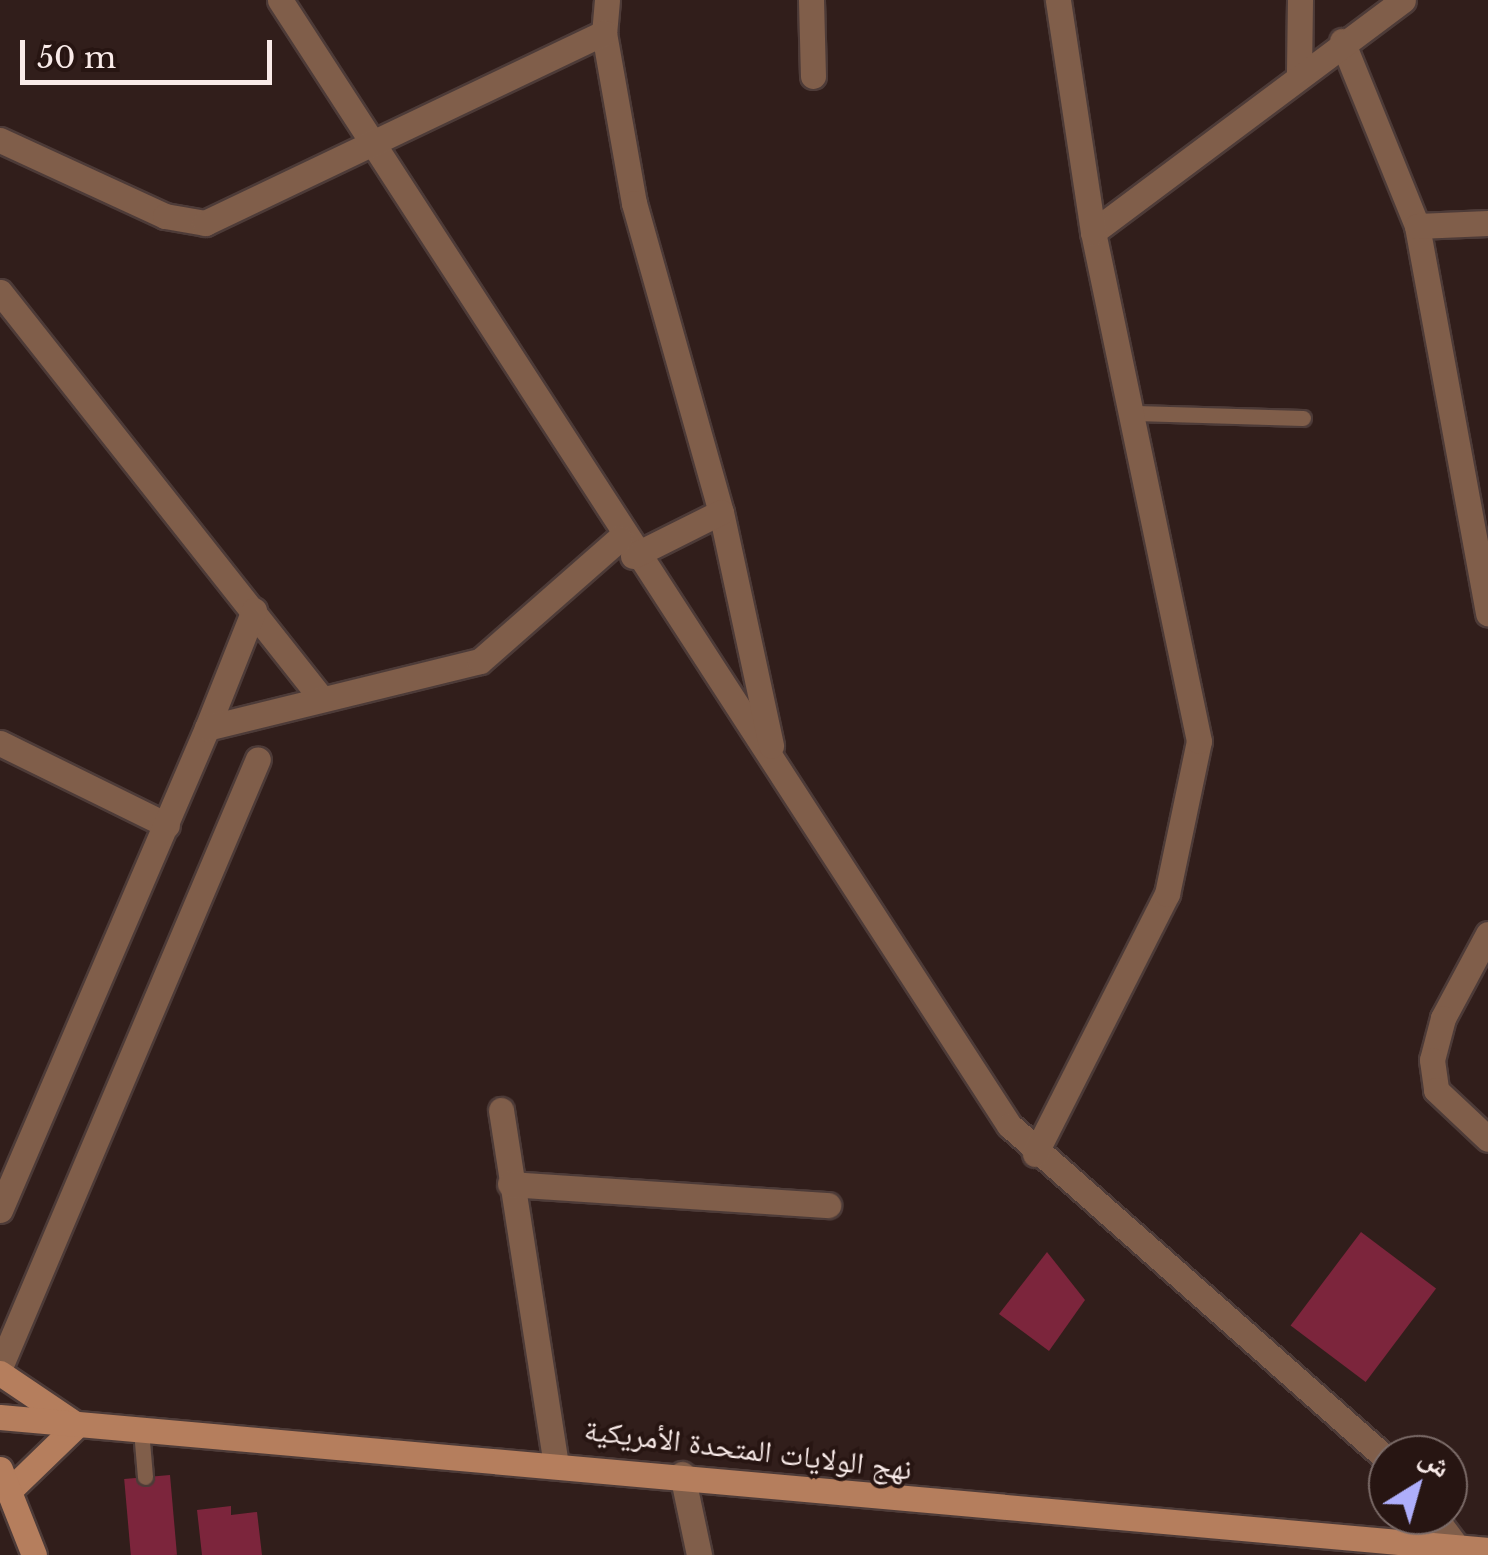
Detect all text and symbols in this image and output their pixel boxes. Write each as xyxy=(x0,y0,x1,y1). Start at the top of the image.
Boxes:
scale bar xyxy=(25,20,278,82)
text: 50 m xyxy=(37,39,116,76)
street label: نهج الولايات المتحدة الأمريكية xyxy=(582,1412,914,1488)
north arrow xyxy=(1368,1435,1468,1535)
text: ش xyxy=(1413,1439,1458,1485)

